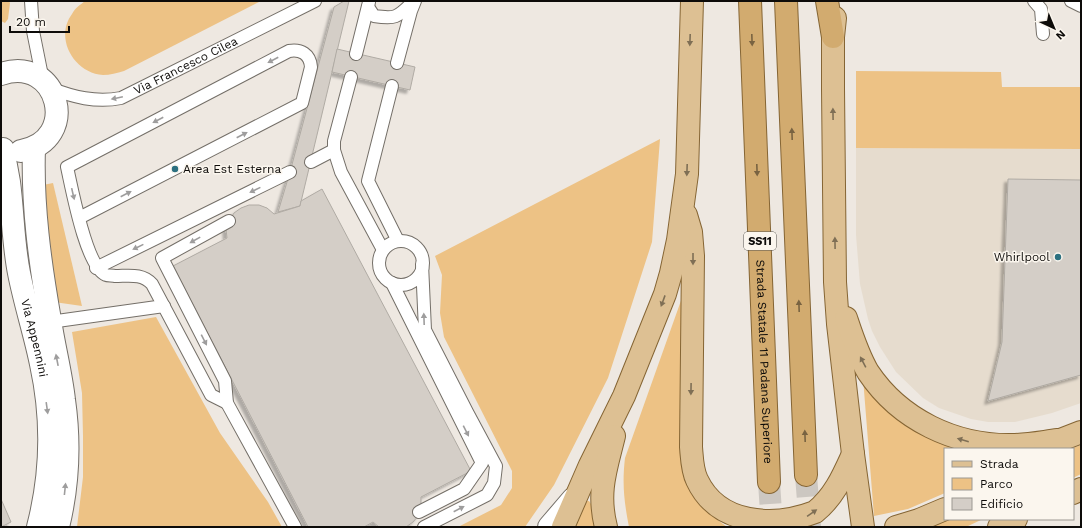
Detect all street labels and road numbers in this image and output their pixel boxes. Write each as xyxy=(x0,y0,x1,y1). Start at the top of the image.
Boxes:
street label: Via Francesco Cilea xyxy=(131,34,240,97)
road number: SS11 xyxy=(744,232,776,250)
street label: Strada Statale 11 Padana Superiore xyxy=(753,259,775,464)
street label: Via Appennini xyxy=(18,298,50,378)

